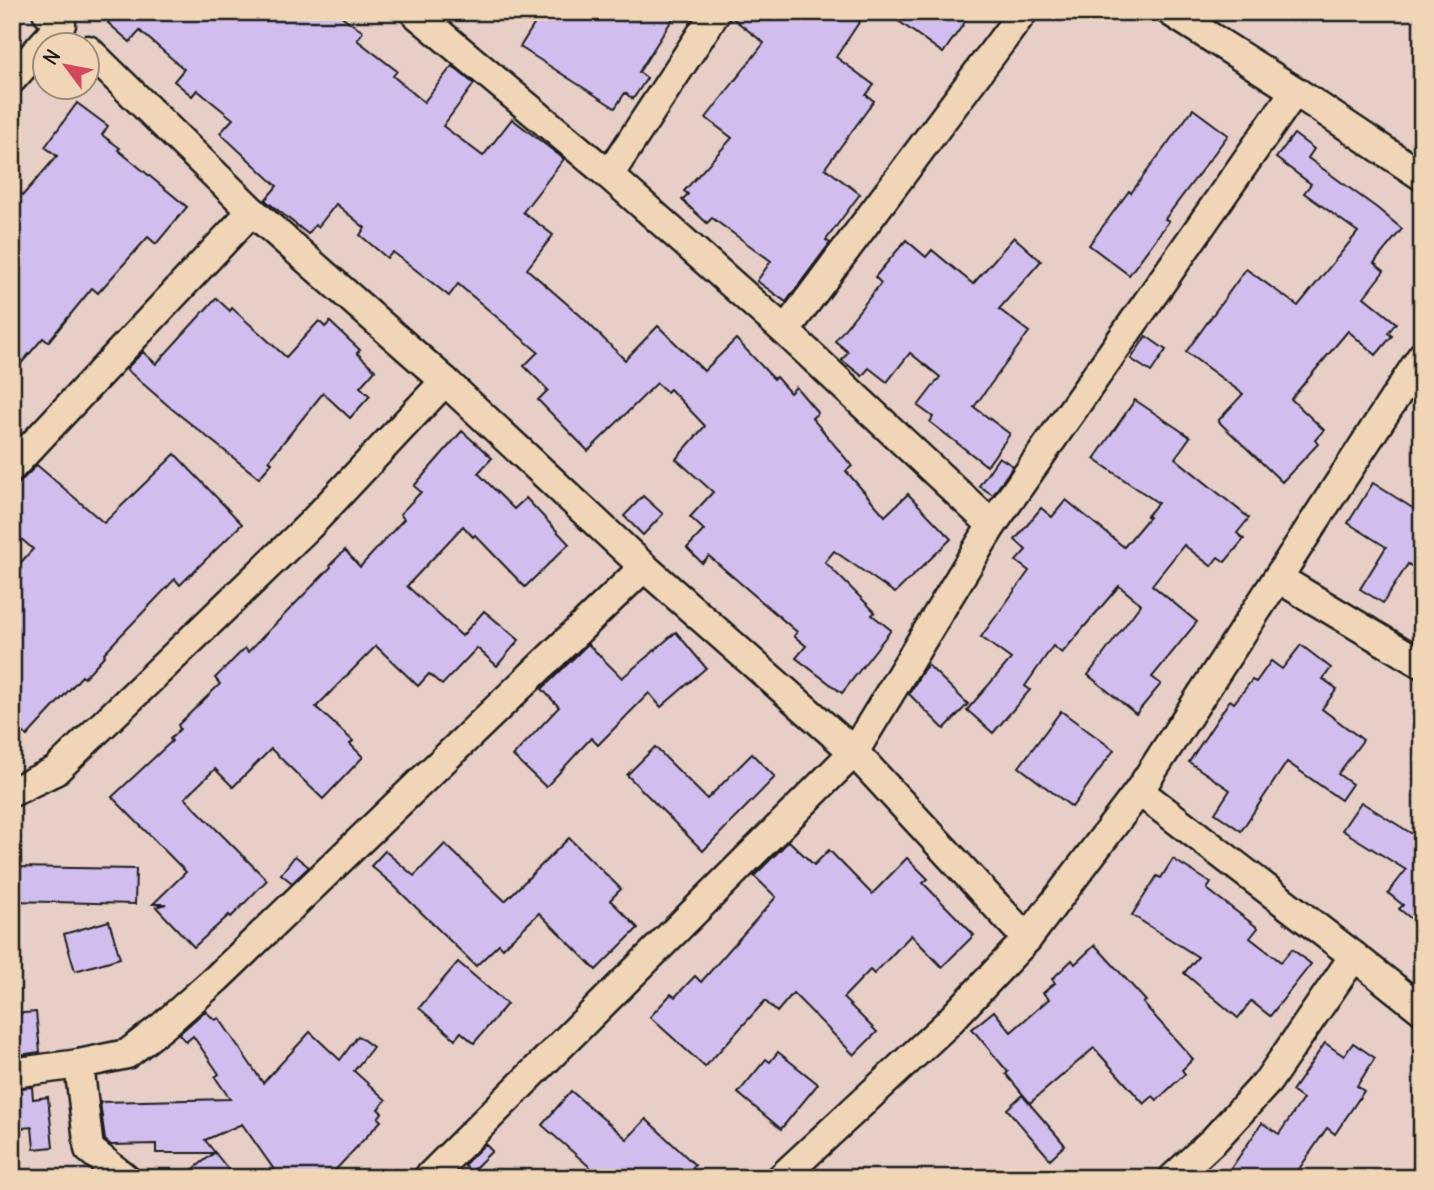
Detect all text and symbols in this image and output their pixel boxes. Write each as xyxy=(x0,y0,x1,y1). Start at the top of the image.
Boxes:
north arrow xyxy=(32,32,102,102)
text: N xyxy=(38,45,65,69)

